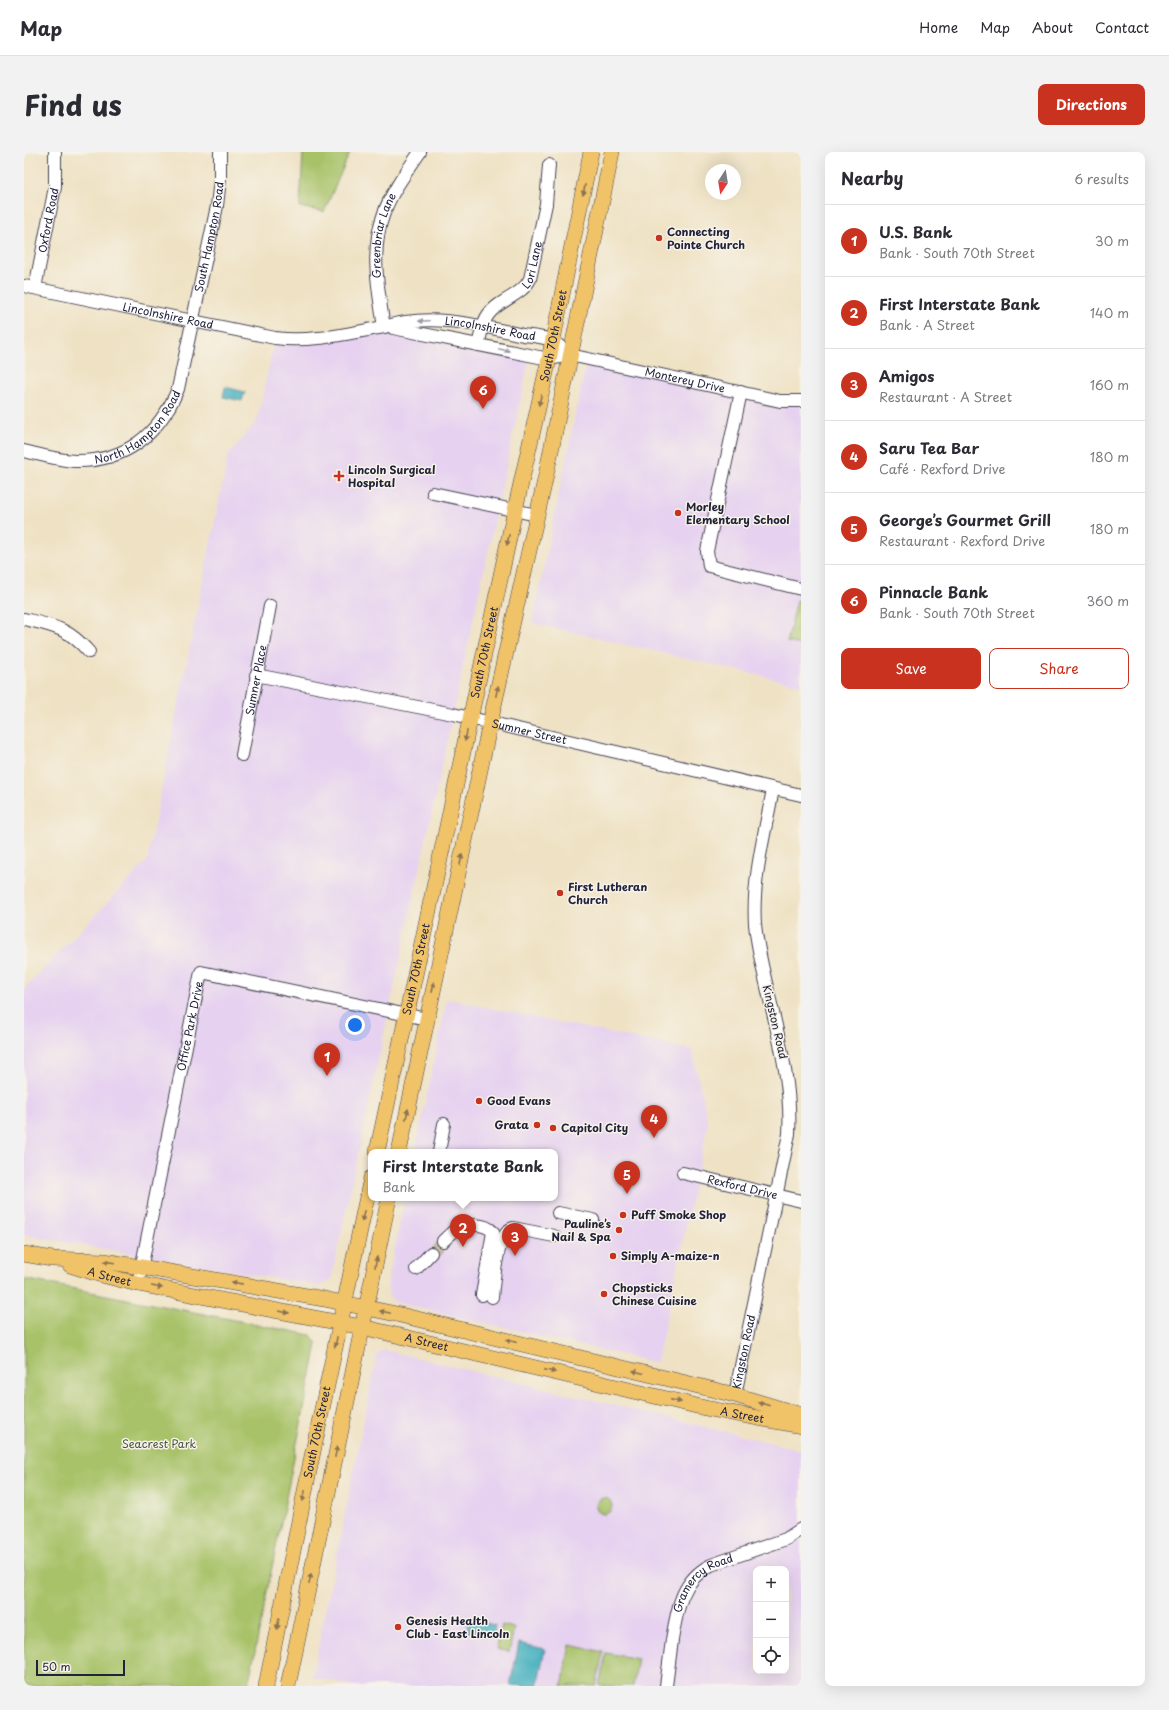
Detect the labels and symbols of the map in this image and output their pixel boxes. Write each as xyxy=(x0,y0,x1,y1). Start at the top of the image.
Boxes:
north arrow xyxy=(705,164,741,200)
street label: South Hampton Road xyxy=(190,181,228,294)
one-way arrow xyxy=(580,184,586,196)
street label: Oxford Road xyxy=(33,186,63,254)
street label: Greenbriar Lane xyxy=(367,189,400,279)
place label: Connecting Pointe Church xyxy=(667,223,745,253)
marker: Connecting Pointe Church xyxy=(654,233,664,243)
street label: Lori Lane xyxy=(517,239,546,292)
street label: South 70th Street xyxy=(535,288,571,383)
street label: Lincolnshire Road xyxy=(121,298,215,333)
street label: Lincolnshire Road xyxy=(444,312,537,344)
one-way arrow xyxy=(418,317,431,324)
one-way arrow xyxy=(498,348,510,354)
street label: Monterey Drive xyxy=(643,363,727,397)
pin: 6 xyxy=(470,376,496,409)
street label: North Hampton Road xyxy=(93,387,184,468)
one-way arrow xyxy=(536,393,542,406)
place label: Lincoln Surgical Hospital xyxy=(348,461,435,491)
marker: Lincoln Surgical Hospital xyxy=(333,470,345,482)
place label: Morley Elementary School xyxy=(686,498,790,528)
marker: Morley Elementary School xyxy=(673,508,683,518)
one-way arrow xyxy=(505,534,511,546)
street label: South 70th Street xyxy=(466,604,502,700)
street label: Sumner Place xyxy=(241,643,271,717)
one-way arrow xyxy=(495,685,501,698)
street label: Sumner Street xyxy=(490,714,569,748)
one-way arrow xyxy=(463,730,469,742)
one-way arrow xyxy=(458,853,464,866)
place label: First Lutheran Church xyxy=(568,878,648,908)
marker: First Lutheran Church xyxy=(555,888,565,898)
street label: South 70th Street xyxy=(398,921,434,1017)
street label: Office Park Drive xyxy=(172,979,207,1073)
one-way arrow xyxy=(431,980,437,993)
street label: Kingston Road xyxy=(759,983,792,1061)
your location xyxy=(345,1015,365,1035)
pin: 1 xyxy=(314,1043,340,1076)
place label: Good Evans xyxy=(487,1092,551,1109)
marker: Good Evans xyxy=(474,1096,484,1106)
pin: 4 xyxy=(641,1105,667,1138)
one-way arrow xyxy=(404,1108,410,1120)
place label: Grata xyxy=(495,1116,529,1133)
place label: Capitol City xyxy=(561,1119,628,1136)
marker: Grata xyxy=(532,1120,542,1130)
marker: Capitol City xyxy=(548,1123,558,1133)
pin: 5 xyxy=(614,1161,640,1194)
street label: Rexford Drive xyxy=(706,1170,780,1203)
place label: Puff Smoke Shop xyxy=(631,1206,726,1223)
one-way arrow xyxy=(359,1210,365,1223)
marker: Puff Smoke Shop xyxy=(618,1210,628,1220)
pin: 2 xyxy=(450,1214,476,1247)
place label: Pauline’s Nail & Spa xyxy=(552,1215,612,1245)
pin: 3 xyxy=(502,1223,528,1256)
marker: Pauline’s Nail & Spa xyxy=(614,1225,624,1235)
place label: Simply A-maize-n xyxy=(621,1247,720,1264)
marker: Simply A-maize-n xyxy=(608,1251,618,1261)
one-way arrow xyxy=(373,1256,379,1268)
one-way arrow xyxy=(103,1259,115,1265)
street label: A Street xyxy=(86,1262,133,1290)
place label: Chopsticks Chinese Cuisine xyxy=(612,1279,698,1309)
one-way arrow xyxy=(231,1280,243,1286)
one-way arrow xyxy=(151,1285,163,1291)
marker: Chopsticks Chinese Cuisine xyxy=(599,1289,609,1299)
one-way arrow xyxy=(278,1309,290,1315)
one-way arrow xyxy=(379,1309,391,1315)
street label: Kingston Road xyxy=(727,1313,759,1391)
street label: A Street xyxy=(403,1328,451,1355)
one-way arrow xyxy=(333,1335,339,1348)
one-way arrow xyxy=(505,1338,517,1344)
one-way arrow xyxy=(544,1368,556,1374)
one-way arrow xyxy=(631,1369,643,1375)
street label: South 70th Street xyxy=(299,1384,335,1479)
one-way arrow xyxy=(671,1398,683,1404)
one-way arrow xyxy=(757,1401,769,1407)
street label: A Street xyxy=(719,1402,766,1427)
park label: Seacrest Park xyxy=(122,1435,197,1452)
one-way arrow xyxy=(333,1446,339,1458)
one-way arrow xyxy=(300,1490,306,1502)
street label: Gramercy Road xyxy=(668,1549,735,1614)
one-way arrow xyxy=(307,1573,313,1585)
place label: Genesis Health Club - East Lincoln xyxy=(406,1612,509,1642)
one-way arrow xyxy=(275,1617,281,1630)
marker: Genesis Health Club - East Lincoln xyxy=(393,1622,403,1632)
scale bar xyxy=(36,1658,125,1677)

